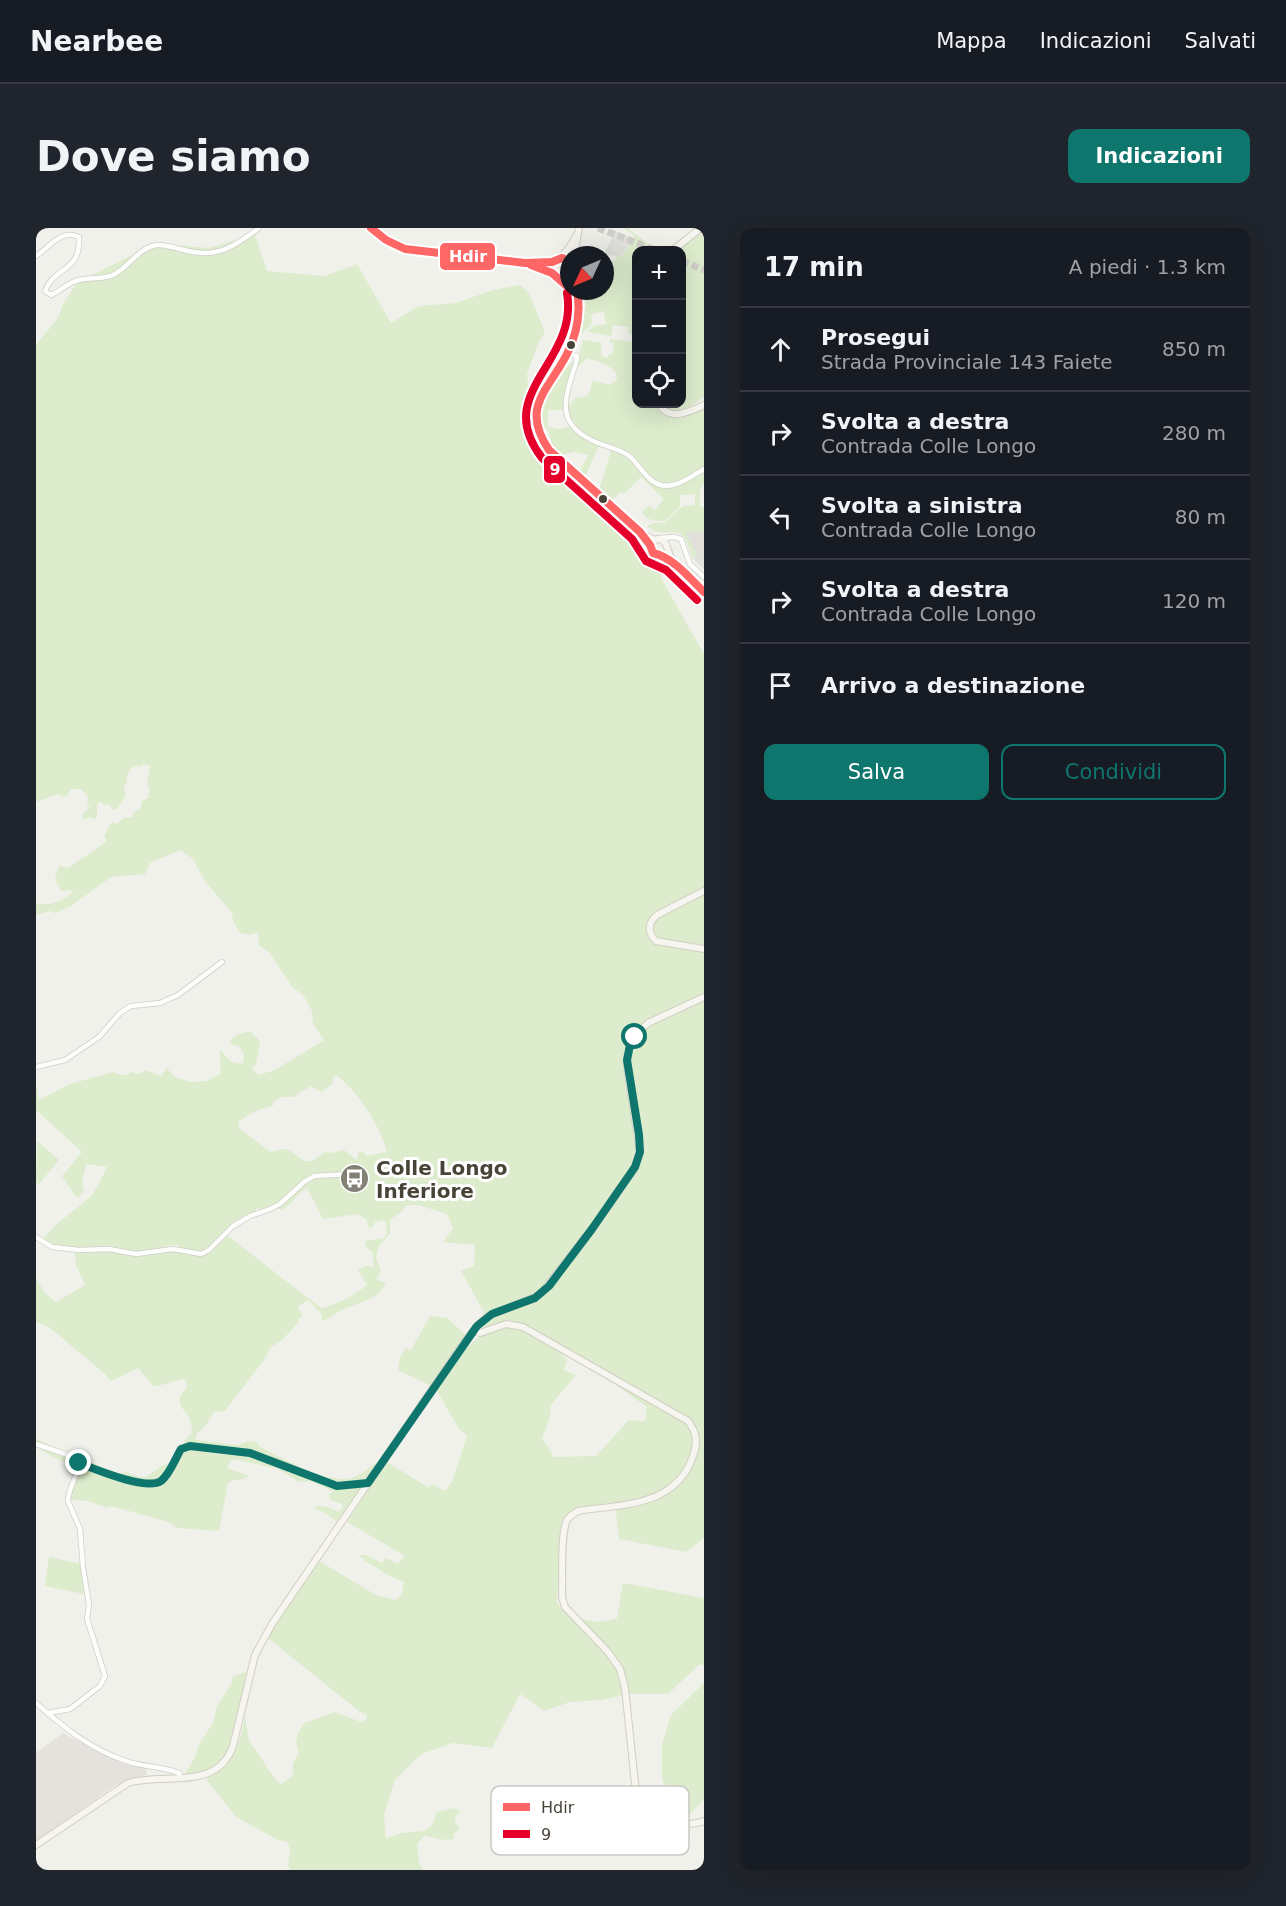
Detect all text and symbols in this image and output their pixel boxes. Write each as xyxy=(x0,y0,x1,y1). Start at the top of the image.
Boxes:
text: Nearbee xyxy=(30,25,163,58)
text: Mappa xyxy=(936,29,1007,53)
text: Indicazioni xyxy=(1040,29,1152,53)
text: Salvati xyxy=(1185,29,1256,53)
button: Indicazioni xyxy=(1068,129,1250,183)
text: Dove siamo xyxy=(36,132,311,181)
line badge: Hdir xyxy=(439,242,496,271)
north arrow xyxy=(560,246,614,300)
map controls xyxy=(632,246,686,408)
button: + xyxy=(632,246,686,300)
text: Hdir xyxy=(449,247,487,266)
text: 17 min xyxy=(764,252,864,282)
text: A piedi · 1.3 km xyxy=(1069,255,1226,279)
button: − xyxy=(632,300,686,354)
text: Prosegui xyxy=(821,325,930,350)
icon: ahead xyxy=(764,333,797,366)
text: 850 m xyxy=(1162,337,1226,361)
unlabelled marker xyxy=(565,339,577,351)
text: Strada Provinciale 143 Faiete xyxy=(821,350,1113,374)
button: locate xyxy=(632,354,686,408)
text: Svolta a destra xyxy=(821,409,1009,434)
icon: right xyxy=(764,417,797,450)
text: 280 m xyxy=(1162,421,1226,445)
text: Contrada Colle Longo xyxy=(821,434,1036,458)
line badge: 9 xyxy=(543,455,566,484)
text: 9 xyxy=(549,460,561,479)
unlabelled marker xyxy=(597,493,609,505)
text: Svolta a sinistra xyxy=(821,493,1023,518)
icon: left xyxy=(764,501,797,534)
text: 80 m xyxy=(1175,505,1226,529)
text: Contrada Colle Longo xyxy=(821,518,1036,542)
text: Svolta a destra xyxy=(821,577,1009,602)
icon: right xyxy=(764,585,797,618)
text: 120 m xyxy=(1162,589,1226,613)
text: Contrada Colle Longo xyxy=(821,602,1036,626)
icon: arrive xyxy=(764,669,797,702)
text: Arrivo a destinazione xyxy=(821,673,1085,698)
button: Salva xyxy=(764,744,989,800)
button: Condividi xyxy=(1001,744,1226,800)
route start xyxy=(621,1023,647,1049)
place label: Colle Longo Inferiore xyxy=(376,1156,507,1203)
bus stop icon: Colle Longo Inferiore xyxy=(339,1163,371,1195)
route end xyxy=(65,1449,91,1475)
legend xyxy=(491,1786,689,1855)
text: Hdir xyxy=(541,1798,575,1817)
text: 9 xyxy=(541,1825,551,1844)

